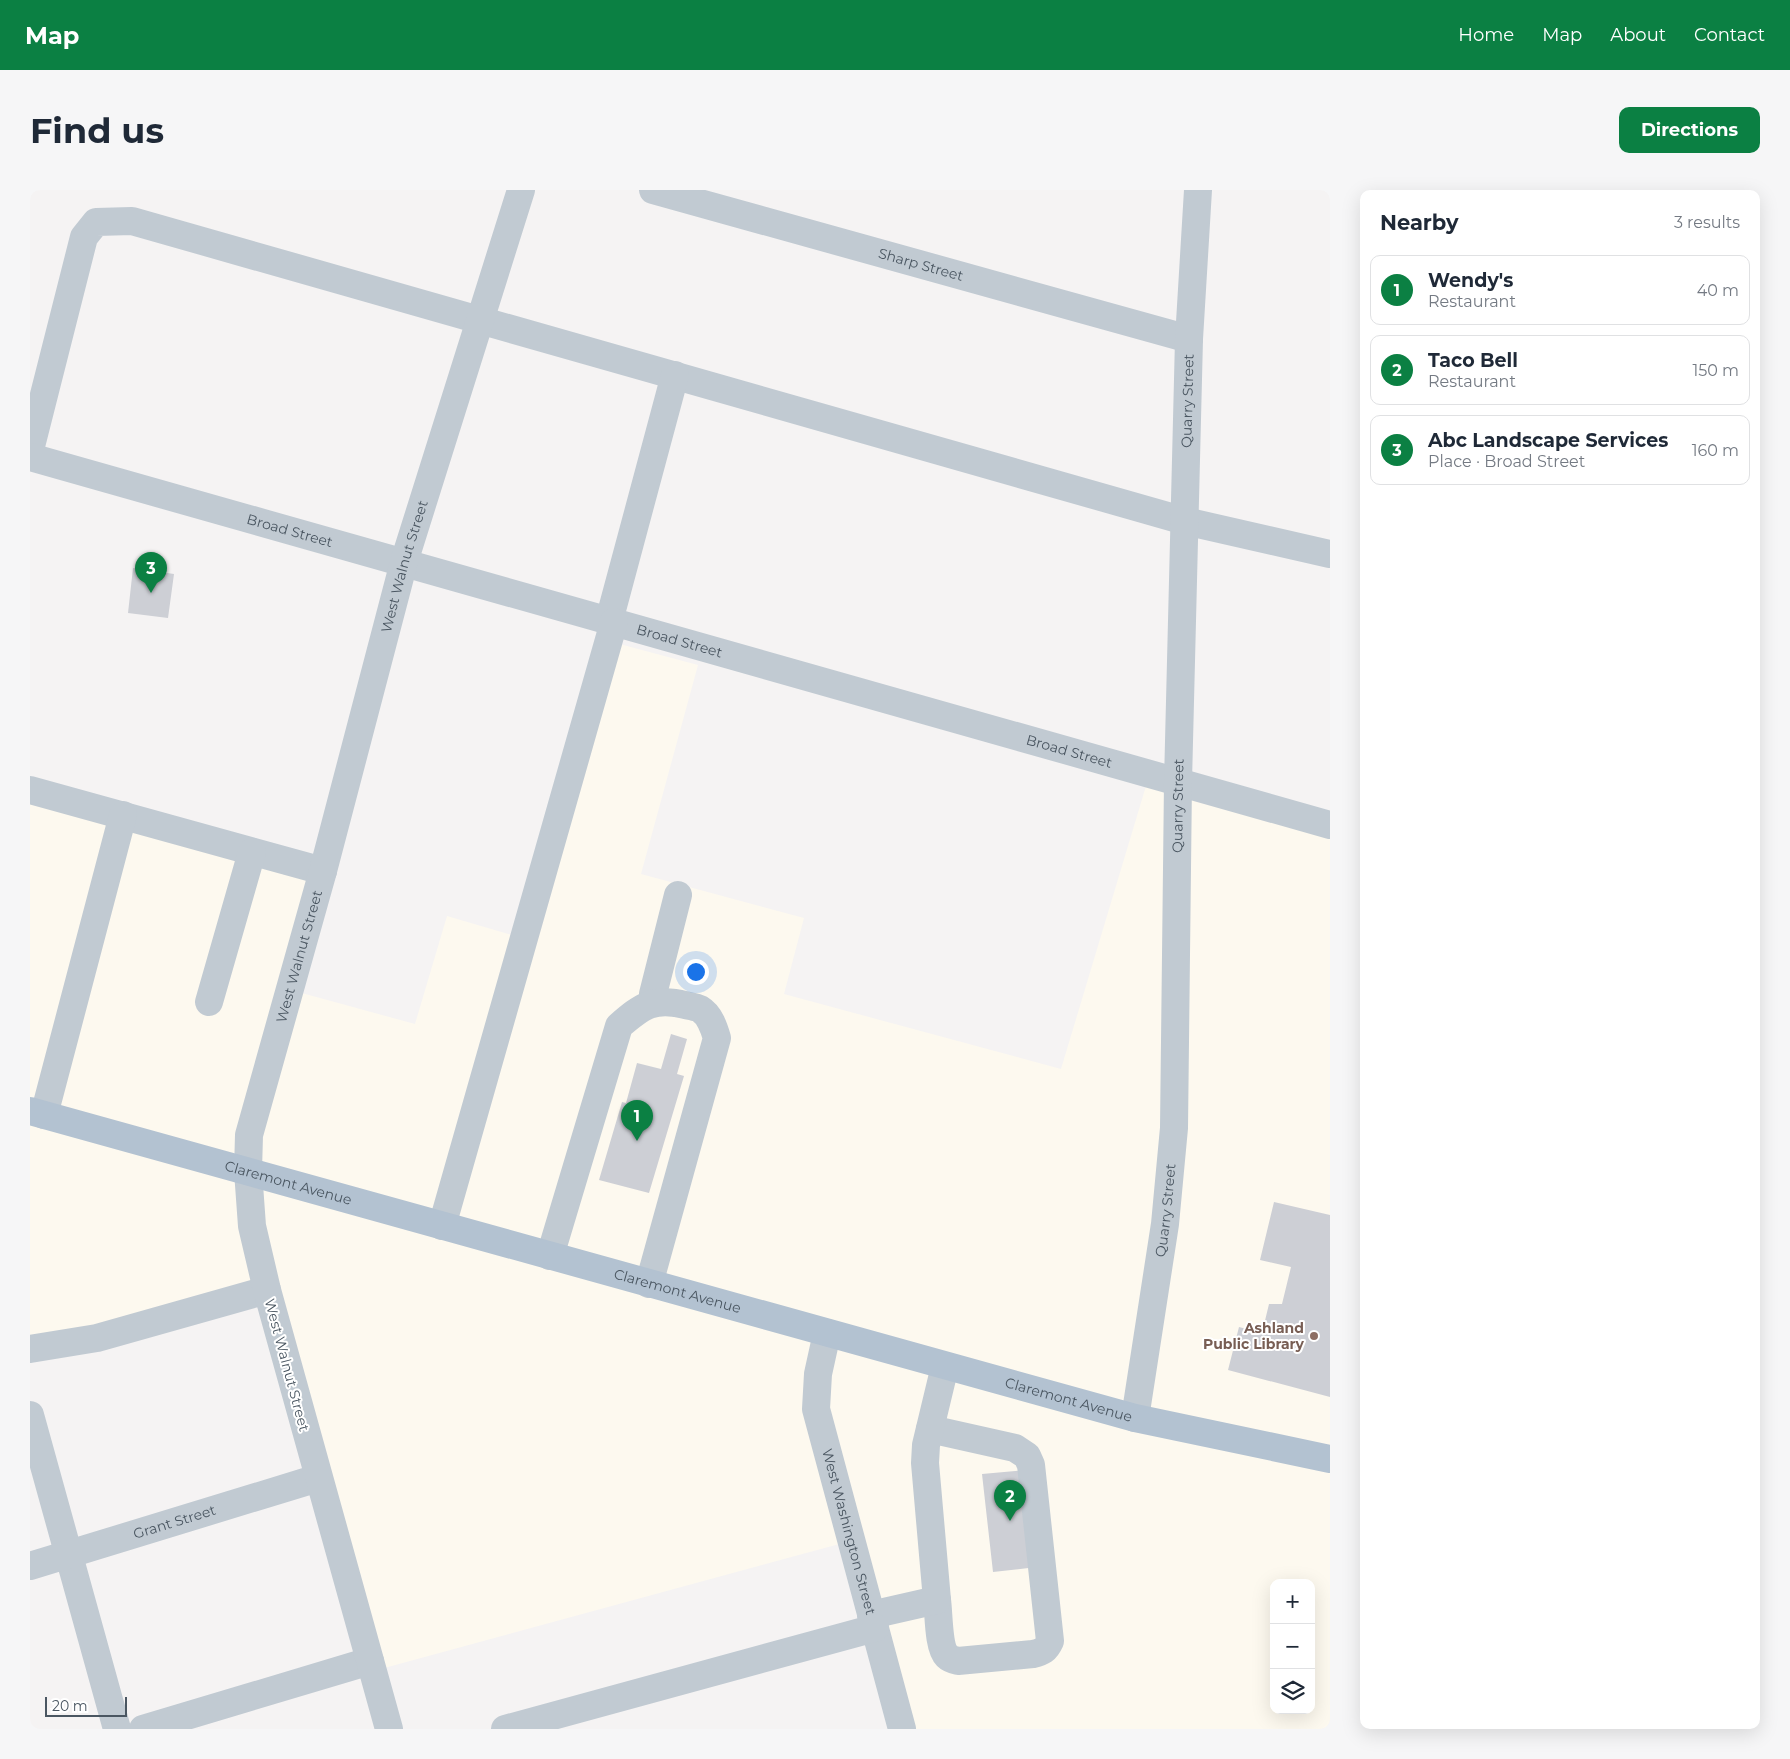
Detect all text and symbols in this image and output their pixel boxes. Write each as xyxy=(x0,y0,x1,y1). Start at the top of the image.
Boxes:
text: Map xyxy=(25,21,79,50)
text: Home xyxy=(1458,24,1514,46)
text: Map xyxy=(1542,24,1582,46)
text: About xyxy=(1610,24,1666,46)
text: Contact xyxy=(1694,24,1765,46)
button: Directions xyxy=(1619,107,1760,153)
text: Find us xyxy=(30,109,164,152)
text: Nearby xyxy=(1380,210,1459,235)
text: 3 results xyxy=(1674,213,1740,232)
street label: Sharp Street xyxy=(876,244,966,285)
text: Wendy's xyxy=(1428,269,1513,292)
text: 1 xyxy=(1394,281,1400,300)
text: 40 m xyxy=(1697,281,1739,300)
text: Restaurant xyxy=(1428,292,1516,311)
text: Taco Bell xyxy=(1428,349,1518,372)
street label: Quarry Street xyxy=(1177,353,1198,448)
text: 2 xyxy=(1392,361,1402,380)
text: 150 m xyxy=(1692,361,1739,380)
text: Restaurant xyxy=(1428,372,1516,391)
text: Abc Landscape Services xyxy=(1428,429,1668,452)
text: 3 xyxy=(1392,441,1402,460)
text: 160 m xyxy=(1692,441,1739,460)
text: Place · Broad Street xyxy=(1428,452,1585,471)
street label: West Walnut Street xyxy=(377,498,432,635)
street label: Broad Street xyxy=(245,510,335,551)
pin: 3 xyxy=(135,552,167,593)
street label: Broad Street xyxy=(634,620,725,662)
street label: Broad Street xyxy=(1024,730,1115,772)
street label: Quarry Street xyxy=(1168,758,1188,853)
street label: West Walnut Street xyxy=(272,888,326,1025)
your location xyxy=(683,959,709,985)
pin: 1 xyxy=(621,1100,653,1141)
street label: Claremont Avenue xyxy=(223,1156,354,1209)
street label: Quarry Street xyxy=(1151,1162,1180,1258)
street label: Claremont Avenue xyxy=(612,1265,743,1317)
street label: West Walnut Street xyxy=(261,1297,313,1434)
place label: Ashland Public Library xyxy=(1203,1319,1305,1353)
marker: Ashland Public Library xyxy=(1308,1330,1320,1342)
street label: Claremont Avenue xyxy=(1003,1373,1134,1426)
street label: West Washington Street xyxy=(818,1447,880,1617)
pin: 2 xyxy=(994,1480,1026,1521)
street label: Grant Street xyxy=(131,1501,218,1543)
map controls xyxy=(1270,1579,1315,1714)
button: + xyxy=(1270,1579,1315,1624)
button: − xyxy=(1270,1624,1315,1669)
button: layers xyxy=(1270,1669,1315,1714)
scale bar xyxy=(45,1694,128,1717)
text: 20 m xyxy=(52,1697,88,1715)

